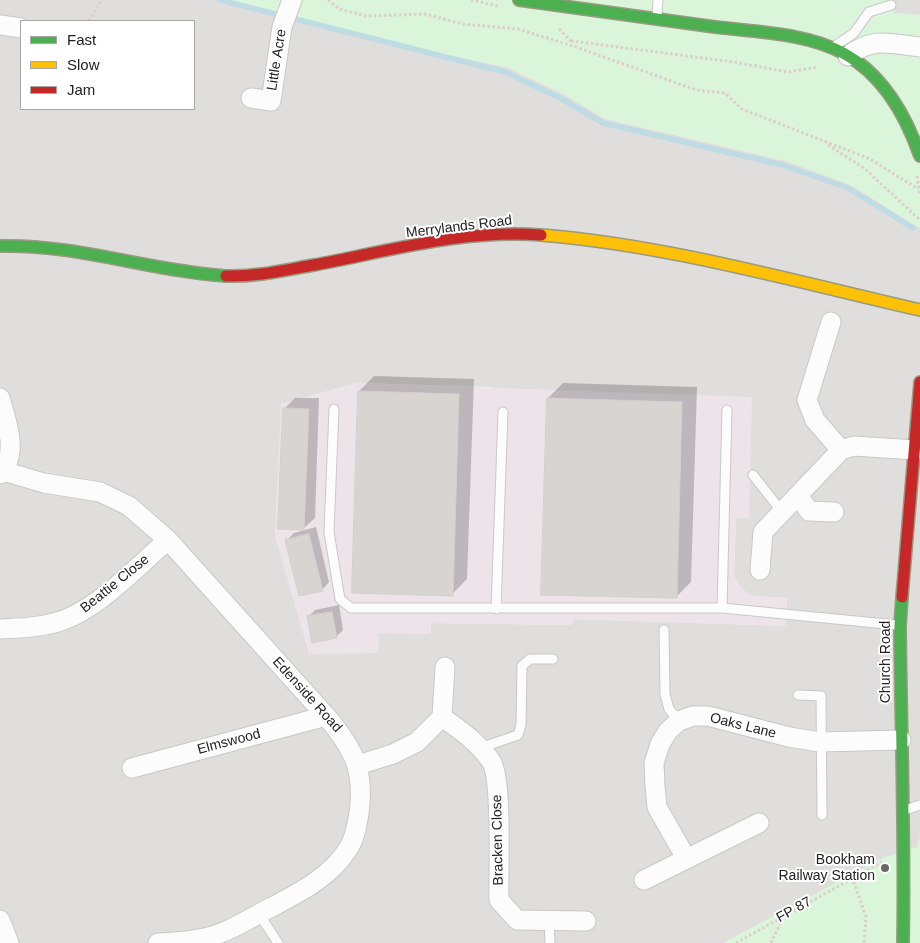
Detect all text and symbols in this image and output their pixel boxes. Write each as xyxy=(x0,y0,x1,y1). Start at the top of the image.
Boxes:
legend xyxy=(20,20,195,110)
street label: Little Acre xyxy=(264,28,290,92)
text: Fast xyxy=(67,31,96,48)
text: Slow xyxy=(67,56,100,73)
text: Jam xyxy=(67,81,95,98)
street label: Merrylands Road xyxy=(405,212,513,242)
street label: Beattie Close xyxy=(77,551,153,617)
street label: Church Road xyxy=(878,621,894,703)
street label: Edenside Road xyxy=(269,654,345,736)
street label: Oaks Lane xyxy=(708,710,778,742)
street label: Elmswood xyxy=(196,726,262,758)
street label: Bracken Close xyxy=(489,794,507,886)
place label: Bookham Railway Station xyxy=(779,852,875,884)
marker: Bookham Railway Station xyxy=(879,862,891,874)
street label: FP 87 xyxy=(774,894,814,926)

